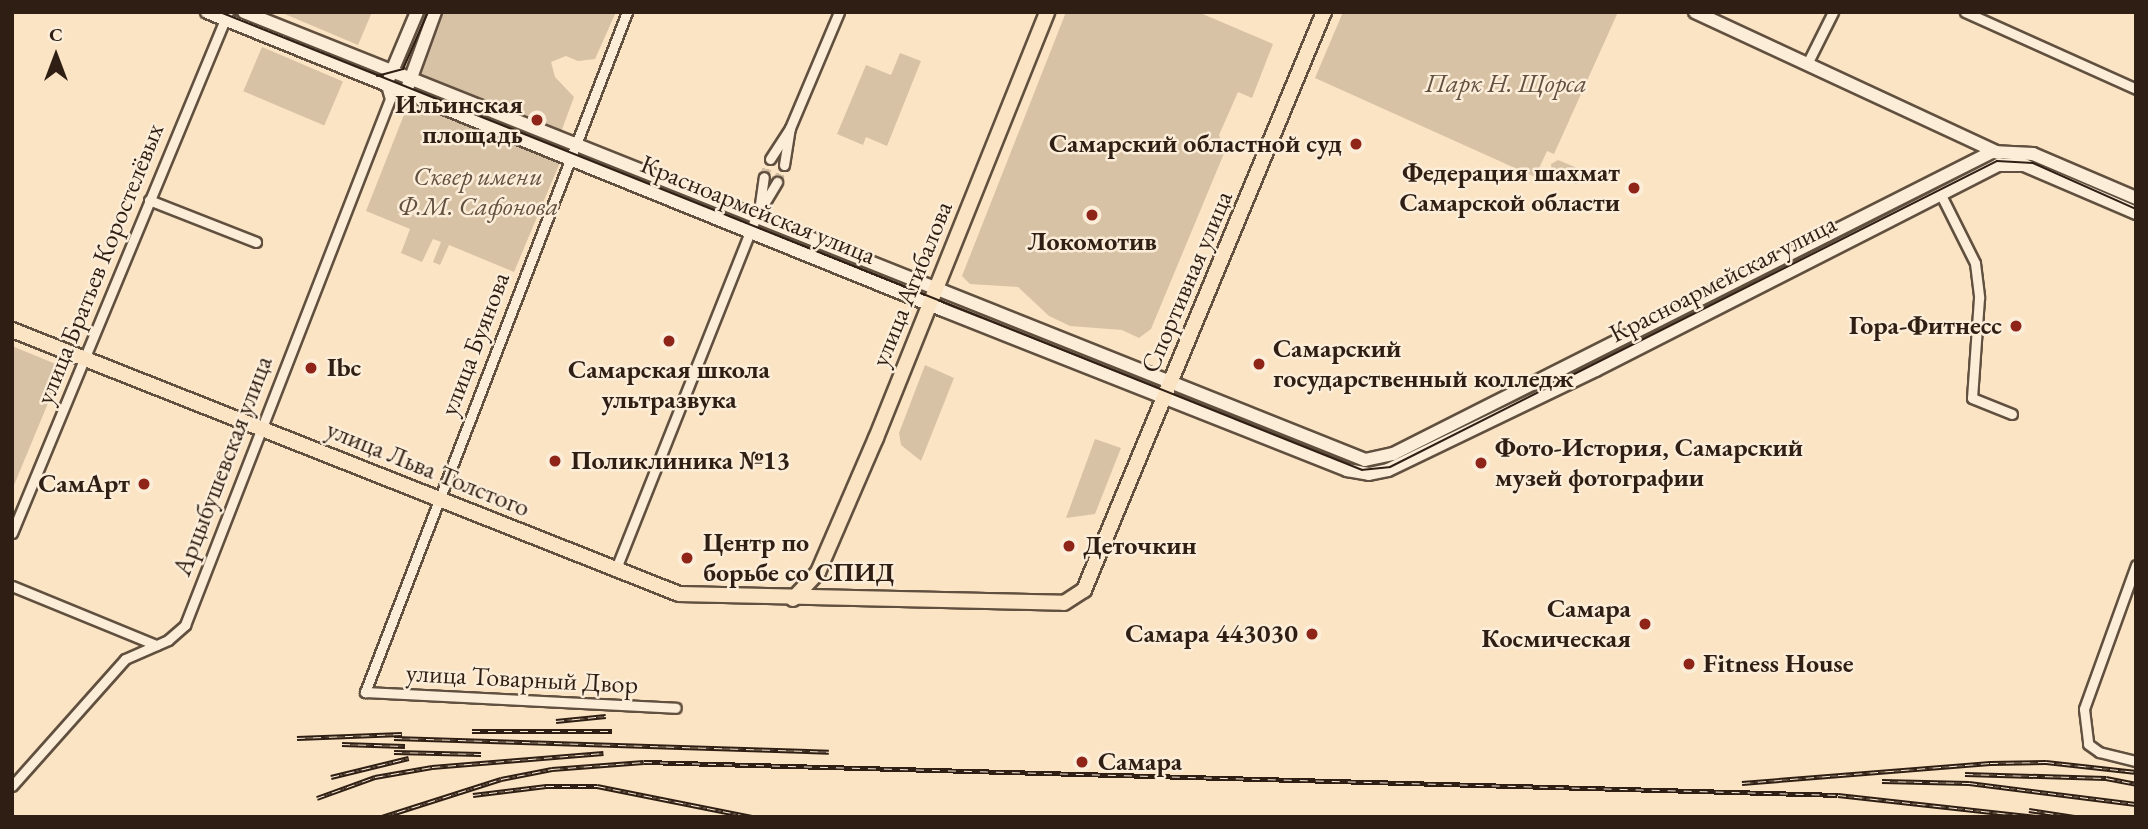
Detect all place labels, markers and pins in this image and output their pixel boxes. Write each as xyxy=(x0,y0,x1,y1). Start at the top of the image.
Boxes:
place label: Ильинская площадь xyxy=(395,89,523,150)
marker: Ильинская площадь xyxy=(529,112,545,128)
place label: Самарский областной суд xyxy=(1049,128,1342,160)
marker: Самарский областной суд xyxy=(1348,136,1364,152)
place label: Федерация шахмат Самарской области xyxy=(1399,157,1620,218)
marker: Федерация шахмат Самарской области xyxy=(1626,180,1642,196)
marker: Локомотив xyxy=(1084,207,1100,223)
place label: Локомотив xyxy=(1027,226,1157,258)
place label: Гора-Фитнесс xyxy=(1849,310,2002,342)
marker: Гора-Фитнесс xyxy=(2008,318,2024,334)
marker: Самарская школа ультразвука xyxy=(659,331,679,351)
place label: Самарский государственный колледж xyxy=(1273,333,1574,394)
place label: Ibc xyxy=(327,352,361,384)
place label: Самарская школа ультразвука xyxy=(568,354,770,416)
marker: Самарский государственный колледж xyxy=(1251,356,1267,372)
marker: Ibc xyxy=(301,358,321,378)
place label: Фото-История, Самарский музей фотографии xyxy=(1495,432,1803,494)
place label: Поликлиника №13 xyxy=(571,445,790,477)
marker: Поликлиника №13 xyxy=(545,451,565,471)
marker: Фото-История, Самарский музей фотографии xyxy=(1473,455,1489,471)
place label: СамАрт xyxy=(38,468,130,500)
marker: СамАрт xyxy=(136,476,152,492)
place label: Центр по борьбе со СПИД xyxy=(703,527,894,588)
place label: Деточкин xyxy=(1083,530,1197,562)
marker: Деточкин xyxy=(1061,538,1077,554)
marker: Центр по борьбе со СПИД xyxy=(677,548,697,568)
place label: Самара Космическая xyxy=(1482,593,1631,654)
marker: Самара Космическая xyxy=(1637,616,1653,632)
place label: Самара 443030 xyxy=(1125,618,1298,650)
marker: Самара 443030 xyxy=(1304,626,1320,642)
place label: Fitness House xyxy=(1703,648,1853,680)
marker: Fitness House xyxy=(1681,656,1697,672)
place label: Самара xyxy=(1098,746,1182,778)
marker: Самара xyxy=(1072,752,1092,772)

